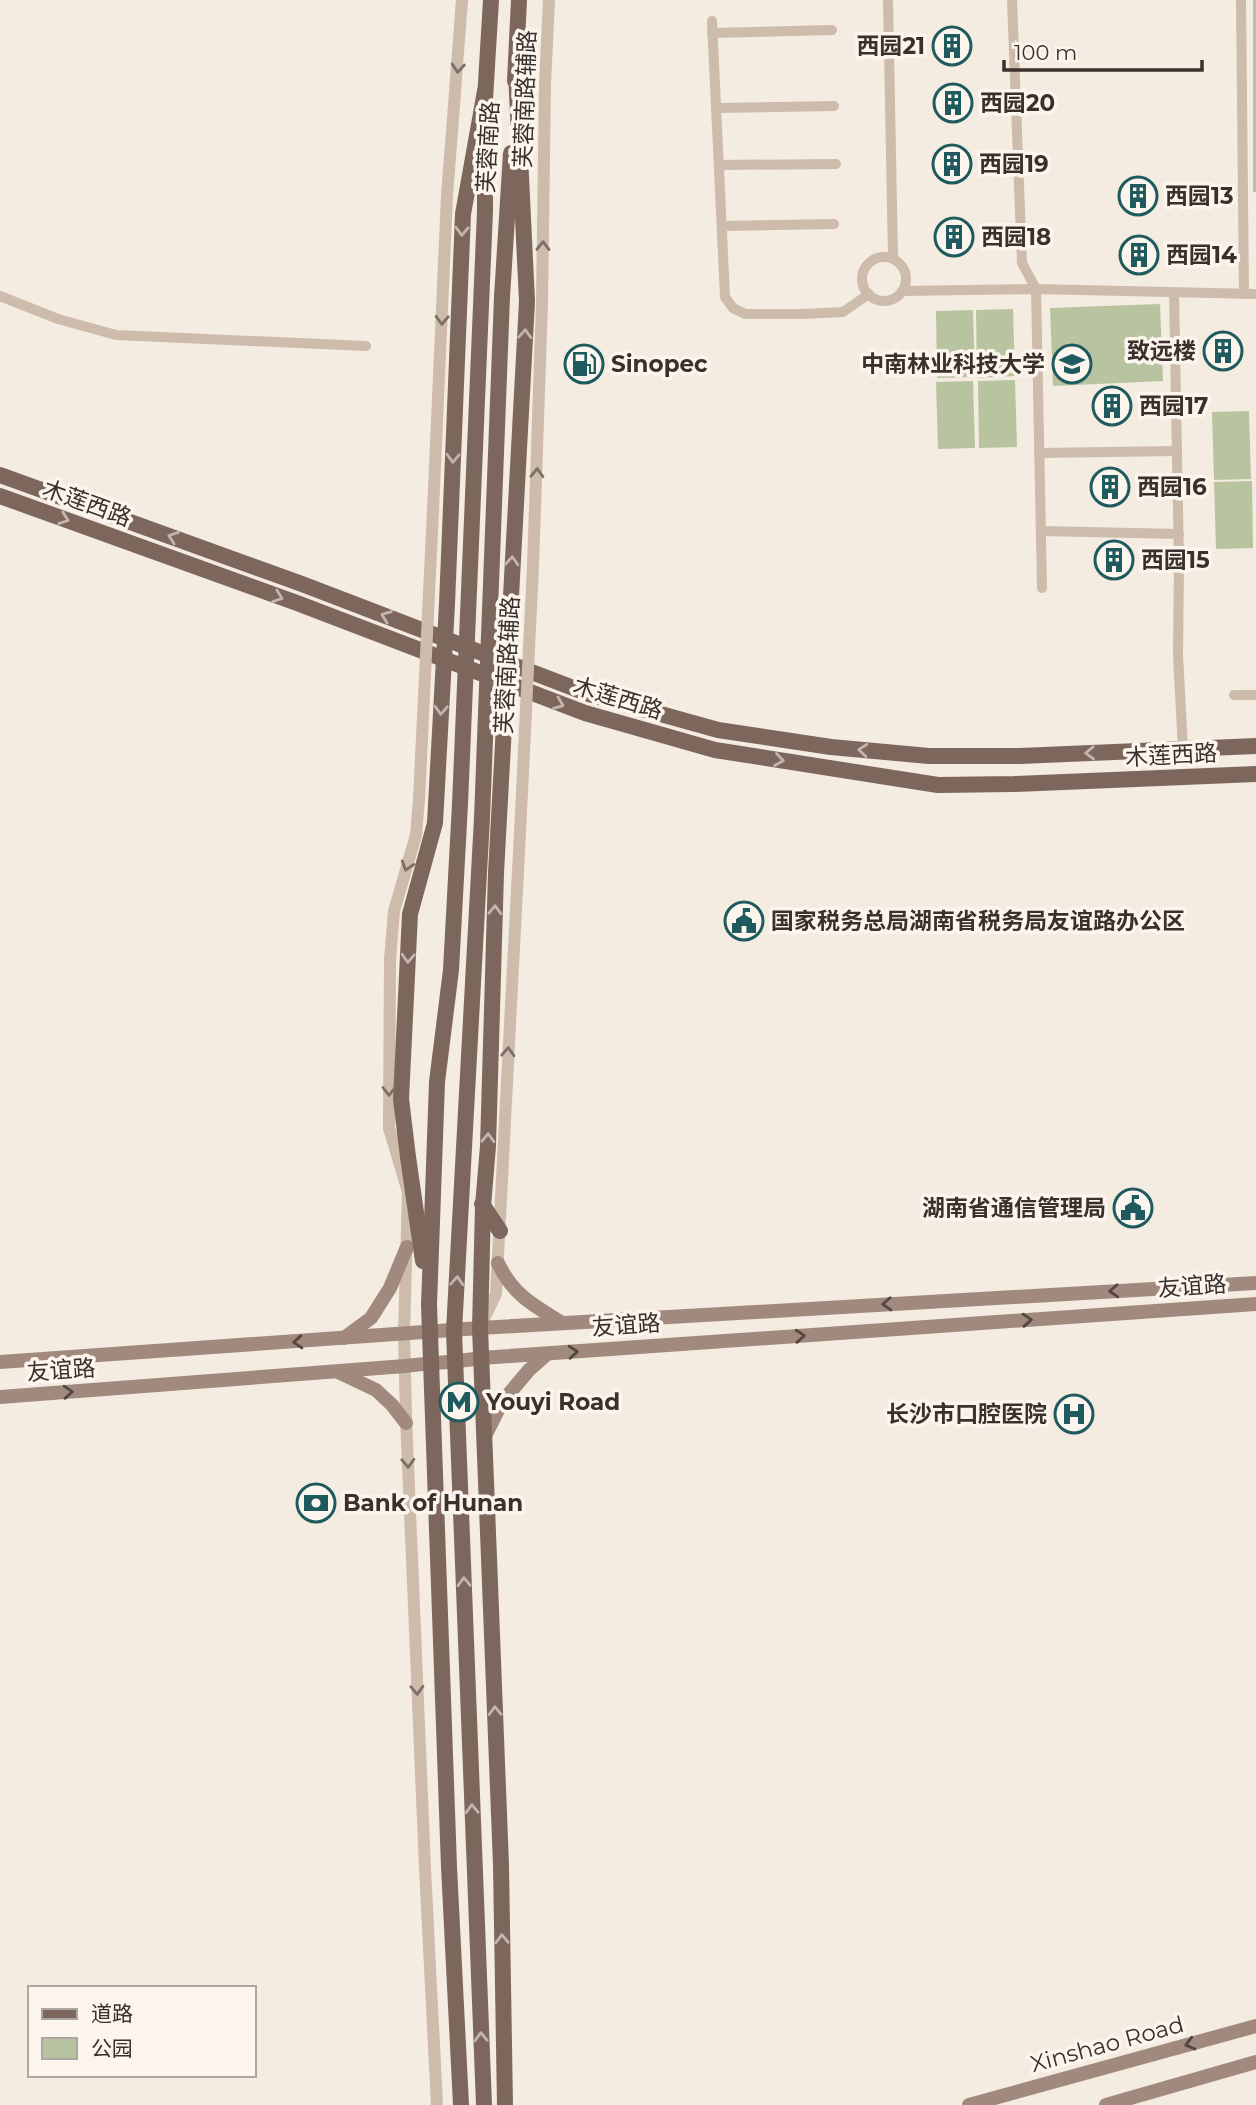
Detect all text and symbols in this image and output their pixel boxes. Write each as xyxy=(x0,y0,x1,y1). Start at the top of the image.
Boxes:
building icon: 西园21 xyxy=(931,25,973,67)
scale bar xyxy=(1004,28,1202,72)
street label: 芙蓉南路辅路 xyxy=(509,30,541,168)
place label: 西园21 xyxy=(856,32,925,60)
text: 100 m xyxy=(1014,40,1077,65)
one-way arrow xyxy=(451,63,466,74)
building icon: 西园20 xyxy=(932,82,974,124)
place label: 西园20 xyxy=(980,89,1055,117)
street label: 芙蓉南路 xyxy=(472,100,504,194)
building icon: 西园19 xyxy=(931,143,973,185)
place label: 西园19 xyxy=(979,150,1049,178)
building icon: 西园13 xyxy=(1117,175,1159,217)
place label: 西园13 xyxy=(1165,182,1234,210)
building icon: 西园18 xyxy=(933,216,975,258)
place label: 西园18 xyxy=(981,223,1051,251)
one-way arrow xyxy=(454,226,469,237)
building icon: 西园14 xyxy=(1118,234,1160,276)
one-way arrow xyxy=(535,240,551,251)
place label: 西园14 xyxy=(1166,241,1237,269)
one-way arrow xyxy=(434,314,449,325)
one-way arrow xyxy=(517,328,532,339)
building icon: 致远楼 xyxy=(1202,330,1244,372)
place label: 致远楼 xyxy=(1127,337,1196,365)
fuel station icon: Sinopec xyxy=(563,343,605,385)
school or university icon: 中南林业科技大学 xyxy=(1051,343,1093,385)
place label: Sinopec xyxy=(611,350,708,378)
place label: 中南林业科技大学 xyxy=(861,350,1045,378)
building icon: 西园17 xyxy=(1091,385,1133,427)
place label: 西园17 xyxy=(1139,392,1208,420)
one-way arrow xyxy=(445,453,460,464)
building icon: 西园16 xyxy=(1089,466,1131,508)
one-way arrow xyxy=(529,468,544,479)
place label: 西园16 xyxy=(1137,473,1207,501)
street label: 木莲西路 xyxy=(39,474,135,532)
one-way arrow xyxy=(58,511,70,525)
one-way arrow xyxy=(168,532,180,546)
building icon: 西园15 xyxy=(1093,539,1135,581)
place label: 西园15 xyxy=(1141,546,1210,574)
one-way arrow xyxy=(505,555,520,566)
one-way arrow xyxy=(272,588,284,602)
street label: 芙蓉南路辅路 xyxy=(489,595,525,735)
one-way arrow xyxy=(381,611,393,625)
street label: 木莲西路 xyxy=(570,671,666,725)
one-way arrow xyxy=(553,695,565,709)
one-way arrow xyxy=(434,705,449,716)
street label: 木莲西路 xyxy=(1124,739,1218,771)
one-way arrow xyxy=(857,743,868,758)
one-way arrow xyxy=(1084,745,1095,760)
one-way arrow xyxy=(774,752,785,767)
one-way arrow xyxy=(400,859,415,871)
public building icon: 国家税务总局湖南省税务局友谊路办公区 xyxy=(723,900,765,942)
one-way arrow xyxy=(487,904,502,915)
place label: 国家税务总局湖南省税务局友谊路办公区 xyxy=(771,907,1185,935)
one-way arrow xyxy=(401,953,416,964)
one-way arrow xyxy=(501,1047,516,1058)
one-way arrow xyxy=(382,1086,397,1097)
one-way arrow xyxy=(481,1132,496,1143)
public building icon: 湖南省通信管理局 xyxy=(1112,1187,1154,1229)
place label: 湖南省通信管理局 xyxy=(922,1194,1106,1222)
street label: 友谊路 xyxy=(1157,1270,1227,1302)
one-way arrow xyxy=(449,1276,464,1287)
one-way arrow xyxy=(1109,1284,1120,1299)
one-way arrow xyxy=(882,1297,893,1312)
street label: 友谊路 xyxy=(591,1309,661,1341)
one-way arrow xyxy=(1022,1313,1033,1328)
one-way arrow xyxy=(795,1329,806,1344)
one-way arrow xyxy=(292,1334,303,1349)
one-way arrow xyxy=(568,1345,579,1360)
street label: 友谊路 xyxy=(26,1354,96,1386)
metro station icon: Youyi Road xyxy=(438,1381,480,1423)
one-way arrow xyxy=(63,1385,74,1400)
place label: Youyi Road xyxy=(485,1388,620,1416)
hospital icon: 长沙市口腔医院 xyxy=(1053,1393,1095,1435)
place label: 长沙市口腔医院 xyxy=(886,1400,1047,1428)
one-way arrow xyxy=(400,1458,415,1469)
bank icon: Bank of Hunan xyxy=(295,1482,337,1524)
place label: Bank of Hunan xyxy=(343,1489,523,1517)
one-way arrow xyxy=(456,1576,471,1587)
one-way arrow xyxy=(410,1685,425,1696)
one-way arrow xyxy=(487,1706,502,1717)
one-way arrow xyxy=(465,1804,480,1815)
one-way arrow xyxy=(494,1933,510,1944)
legend xyxy=(28,1986,256,2077)
text: 道路 xyxy=(91,2001,133,2026)
street label: Xinshao Road xyxy=(1027,2010,1187,2078)
one-way arrow xyxy=(474,2031,489,2042)
text: 公园 xyxy=(91,2036,133,2061)
one-way arrow xyxy=(1184,2036,1196,2050)

